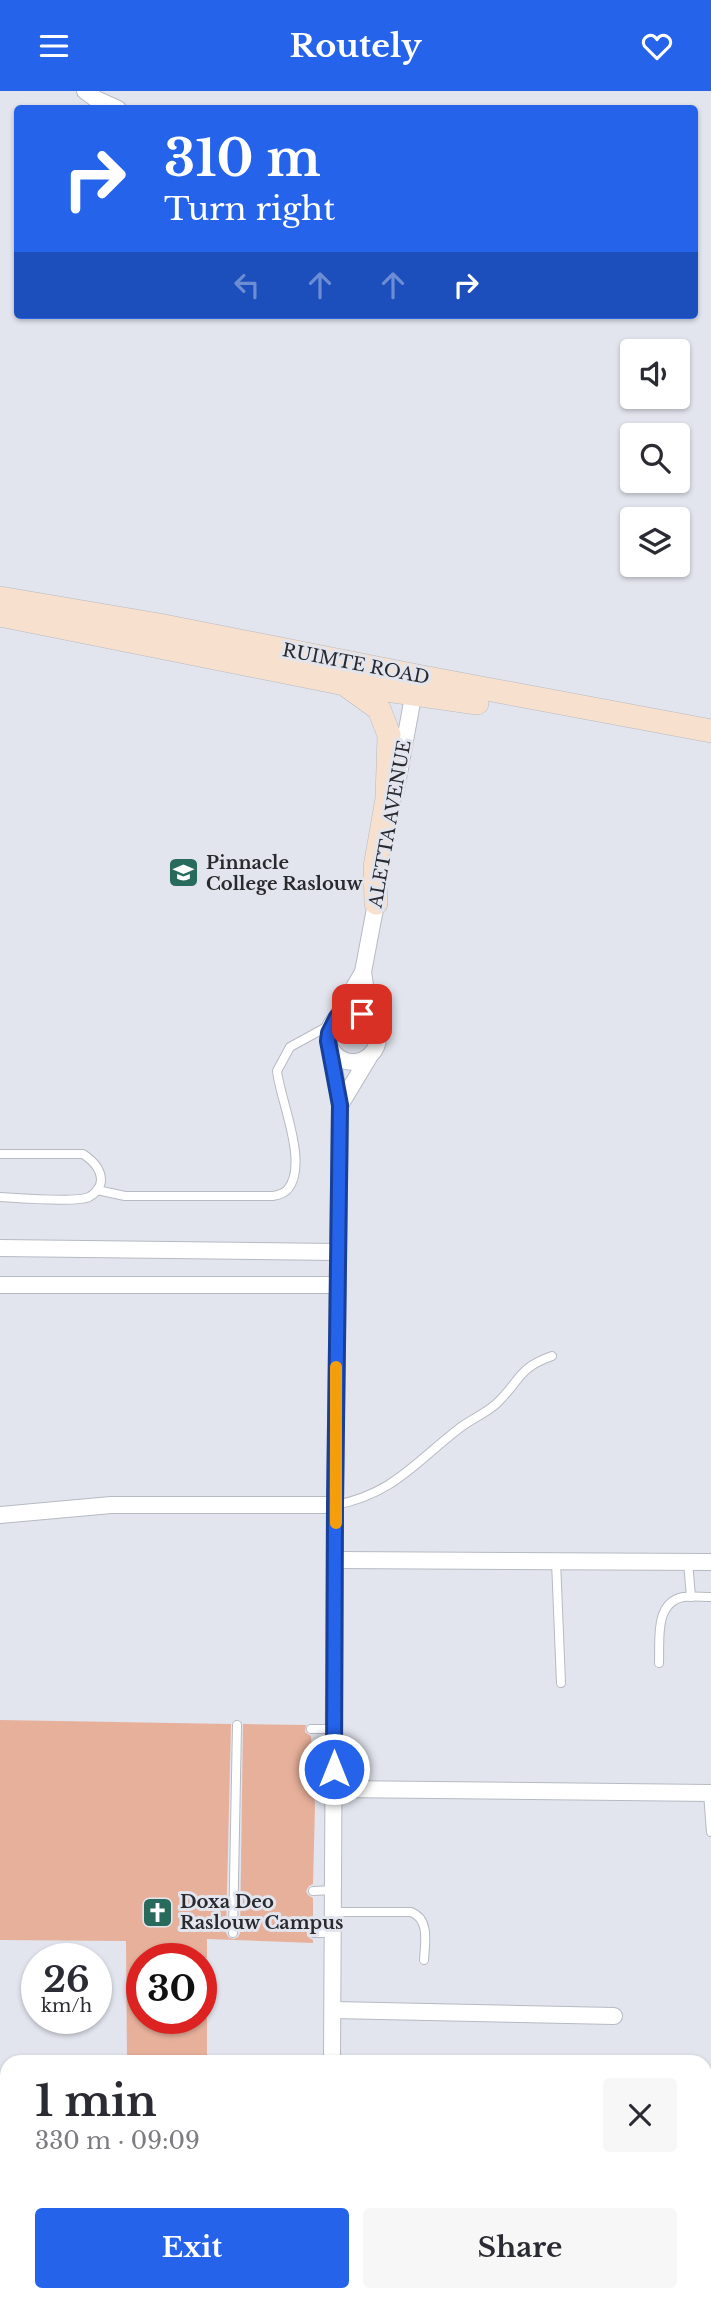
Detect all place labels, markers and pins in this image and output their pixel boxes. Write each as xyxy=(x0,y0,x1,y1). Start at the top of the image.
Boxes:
place label: Pinnacle College Raslouw xyxy=(206,852,363,895)
school or university icon: Pinnacle College Raslouw xyxy=(166,856,200,890)
pin xyxy=(332,984,392,1044)
place label: Doxa Deo Raslouw Campus xyxy=(180,1891,343,1934)
church icon: Doxa Deo Raslouw Campus xyxy=(140,1895,174,1929)

